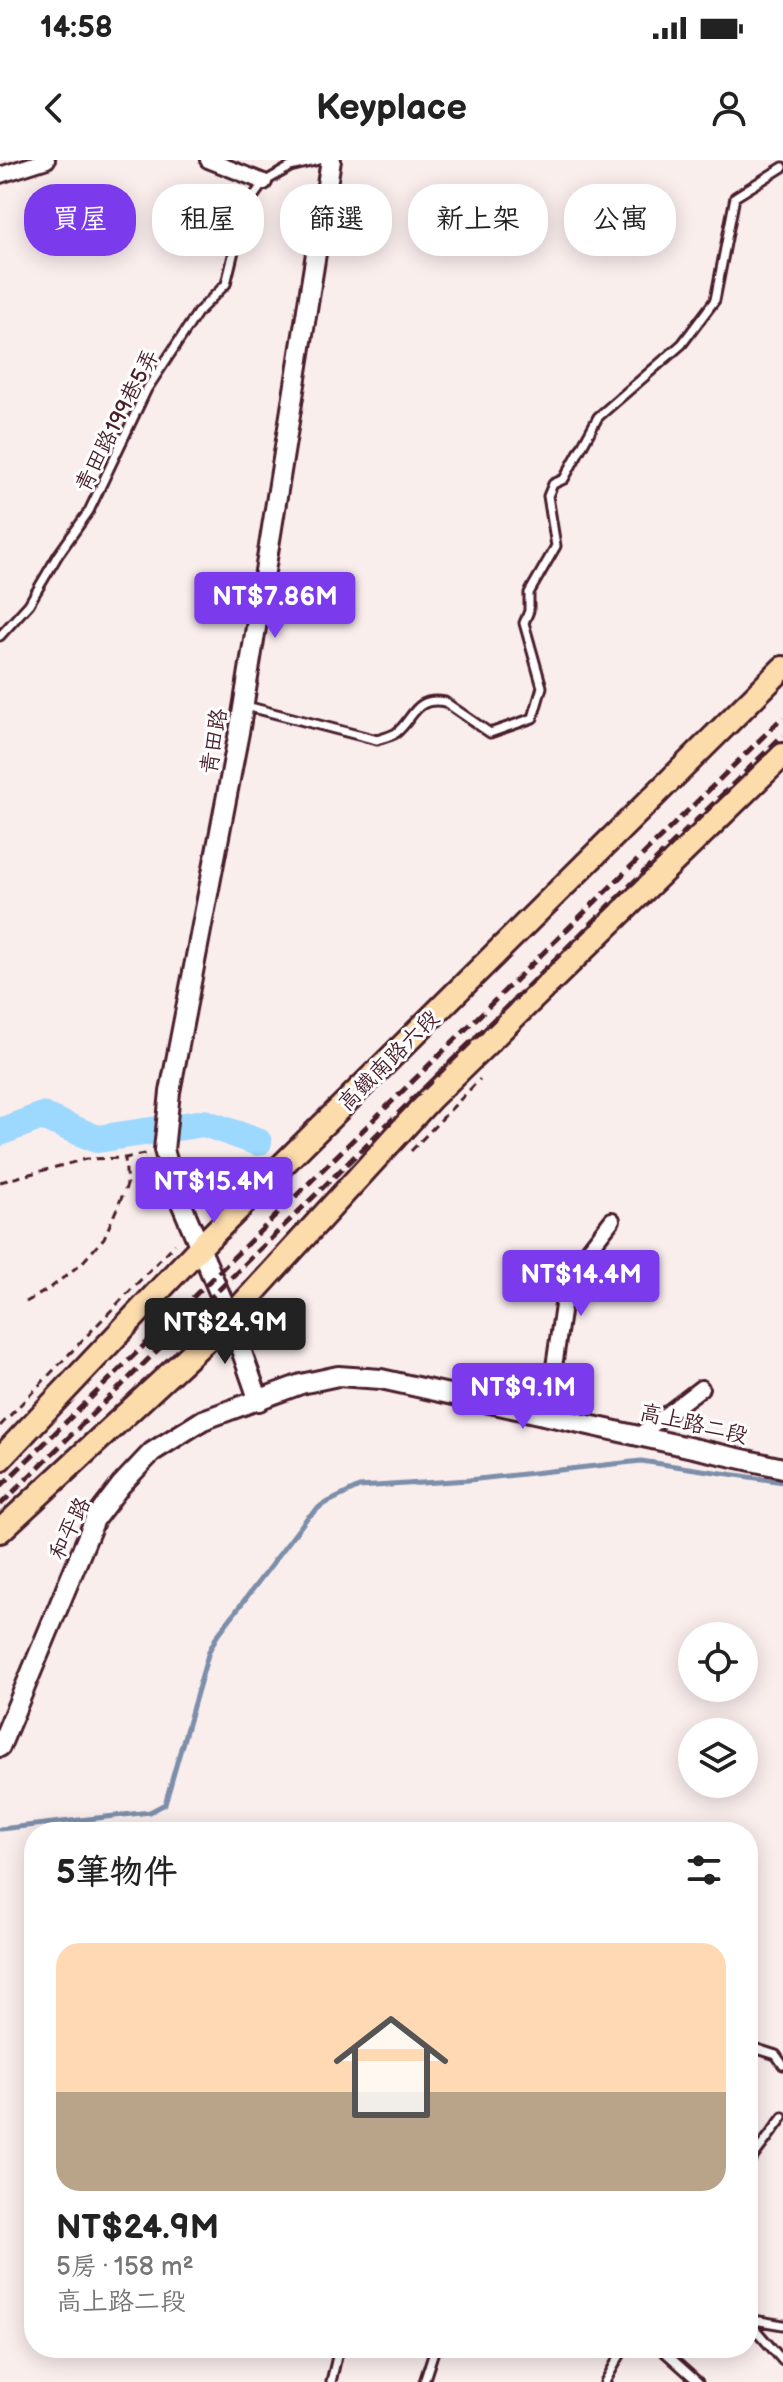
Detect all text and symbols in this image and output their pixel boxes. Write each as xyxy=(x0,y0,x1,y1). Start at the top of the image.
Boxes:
text: 14:58 xyxy=(40,10,113,46)
icon: back xyxy=(32,86,76,130)
icon: person xyxy=(707,86,751,130)
text: Keyplace xyxy=(316,87,467,130)
chip: 買屋 xyxy=(24,184,136,256)
chip: 租屋 xyxy=(152,184,264,256)
chip: 篩選 xyxy=(280,184,392,256)
chip: 新上架 xyxy=(408,184,548,256)
chip: 公寓 xyxy=(564,184,676,256)
street label: 青田路199巷5弄 xyxy=(70,345,165,497)
pin: NT$7.86M xyxy=(192,572,358,640)
text: NT$7.86M xyxy=(212,582,338,613)
street label: 青田路 xyxy=(195,706,234,776)
street label: 高鐵南路六段 xyxy=(333,1005,445,1117)
pin: NT$15.4M xyxy=(131,1157,297,1225)
text: NT$15.4M xyxy=(154,1167,274,1198)
pin: NT$14.4M xyxy=(498,1250,664,1318)
text: NT$14.4M xyxy=(520,1260,642,1291)
pin: NT$24.9M xyxy=(142,1298,308,1366)
text: NT$24.9M xyxy=(163,1308,287,1339)
pin: NT$9.1M xyxy=(449,1363,597,1431)
text: NT$9.1M xyxy=(470,1373,576,1404)
street label: 高上路二段 xyxy=(637,1399,750,1450)
street label: 和平路 xyxy=(44,1493,97,1564)
map controls xyxy=(678,1622,758,1798)
button: locate xyxy=(678,1622,758,1702)
button: layers xyxy=(678,1718,758,1798)
icon: filters xyxy=(682,1848,726,1892)
text: 5筆物件 xyxy=(56,1852,178,1893)
icon: home xyxy=(319,1995,463,2139)
text: NT$24.9M xyxy=(56,2207,219,2248)
text: 5房 · 158 m² xyxy=(56,2252,194,2283)
text: 高上路二段 xyxy=(56,2287,186,2318)

